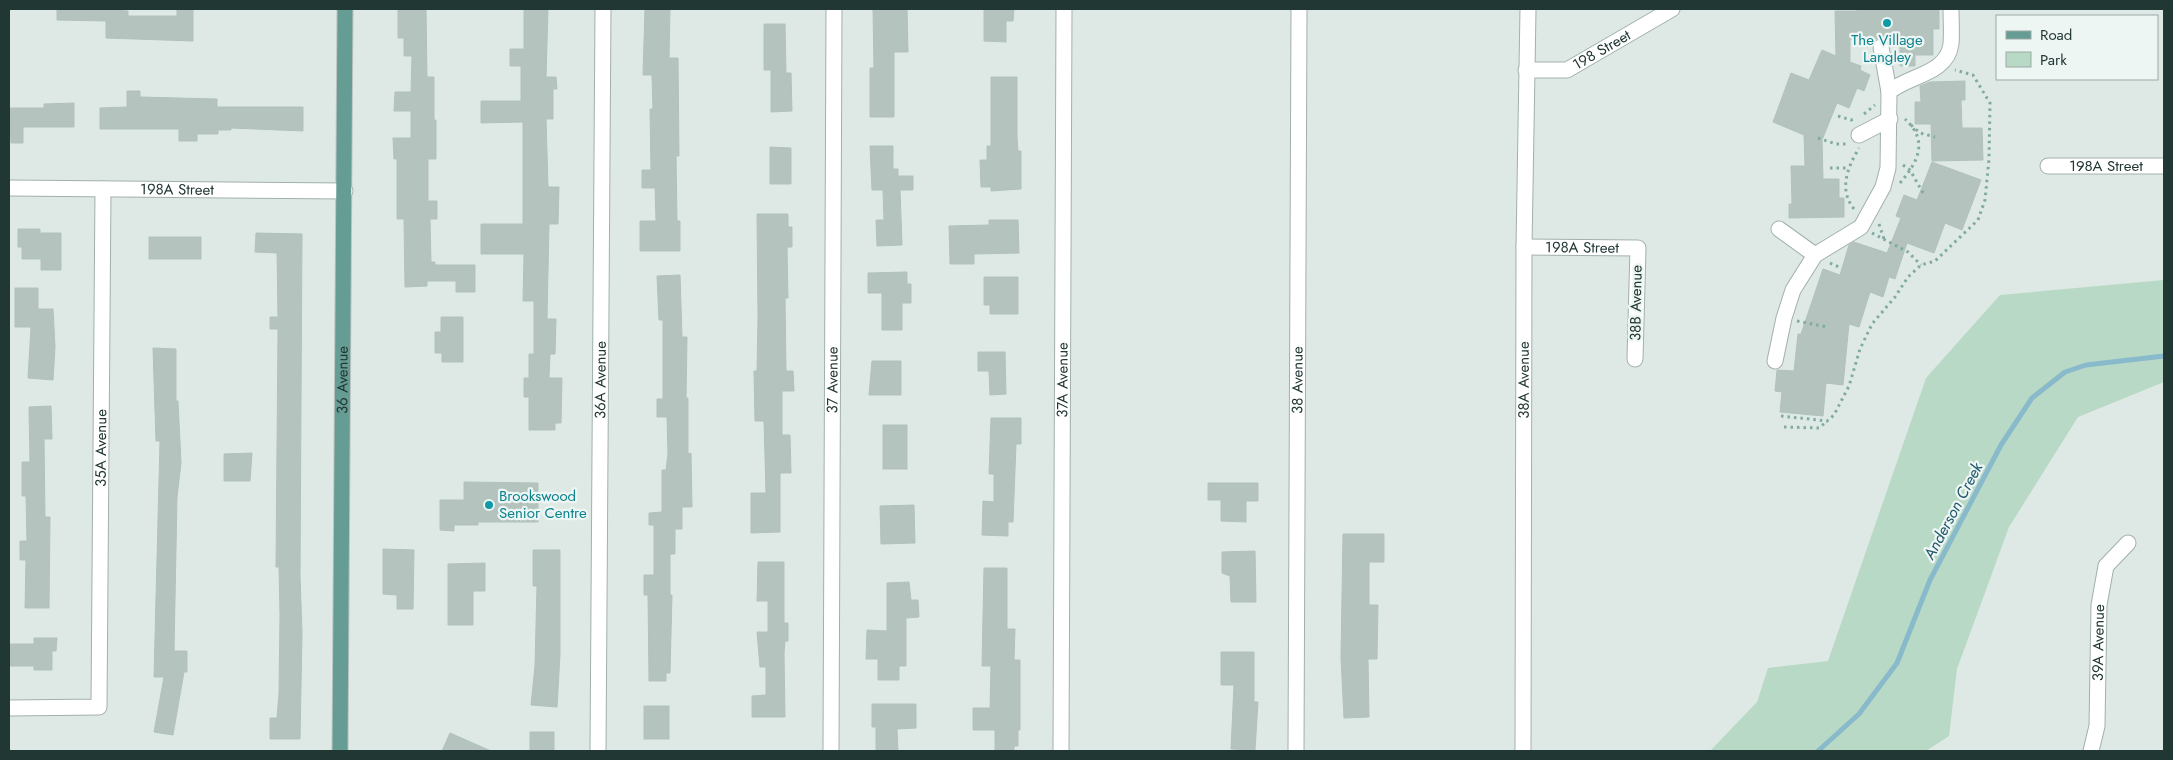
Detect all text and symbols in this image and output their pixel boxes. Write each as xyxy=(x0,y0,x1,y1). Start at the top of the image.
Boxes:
legend xyxy=(1996,15,2158,80)
marker: The Village Langley xyxy=(1881,17,1893,29)
street label: 198 Street xyxy=(1568,24,1635,75)
text: Road xyxy=(2040,24,2072,46)
place label: The Village Langley xyxy=(1851,29,1923,68)
text: Park xyxy=(2040,49,2067,71)
street label: 198A Street xyxy=(2069,155,2143,177)
street label: 198A Street xyxy=(140,178,214,201)
street label: 198A Street xyxy=(1545,236,1619,259)
street label: 38B Avenue xyxy=(1624,265,1648,341)
street label: 36A Avenue xyxy=(589,341,612,419)
street label: 38A Avenue xyxy=(1513,341,1535,419)
street label: 37A Avenue xyxy=(1051,342,1074,418)
street label: 36 Avenue xyxy=(331,346,354,414)
street label: 37 Avenue xyxy=(821,346,844,414)
street label: 38 Avenue xyxy=(1286,346,1309,414)
street label: 35A Avenue xyxy=(90,409,112,487)
water label: Anderson Creek xyxy=(1917,457,1989,564)
place label: Brookswood Senior Centre xyxy=(499,485,587,524)
marker: Brookswood Senior Centre xyxy=(483,499,495,511)
street label: 39A Avenue xyxy=(2087,604,2110,681)

